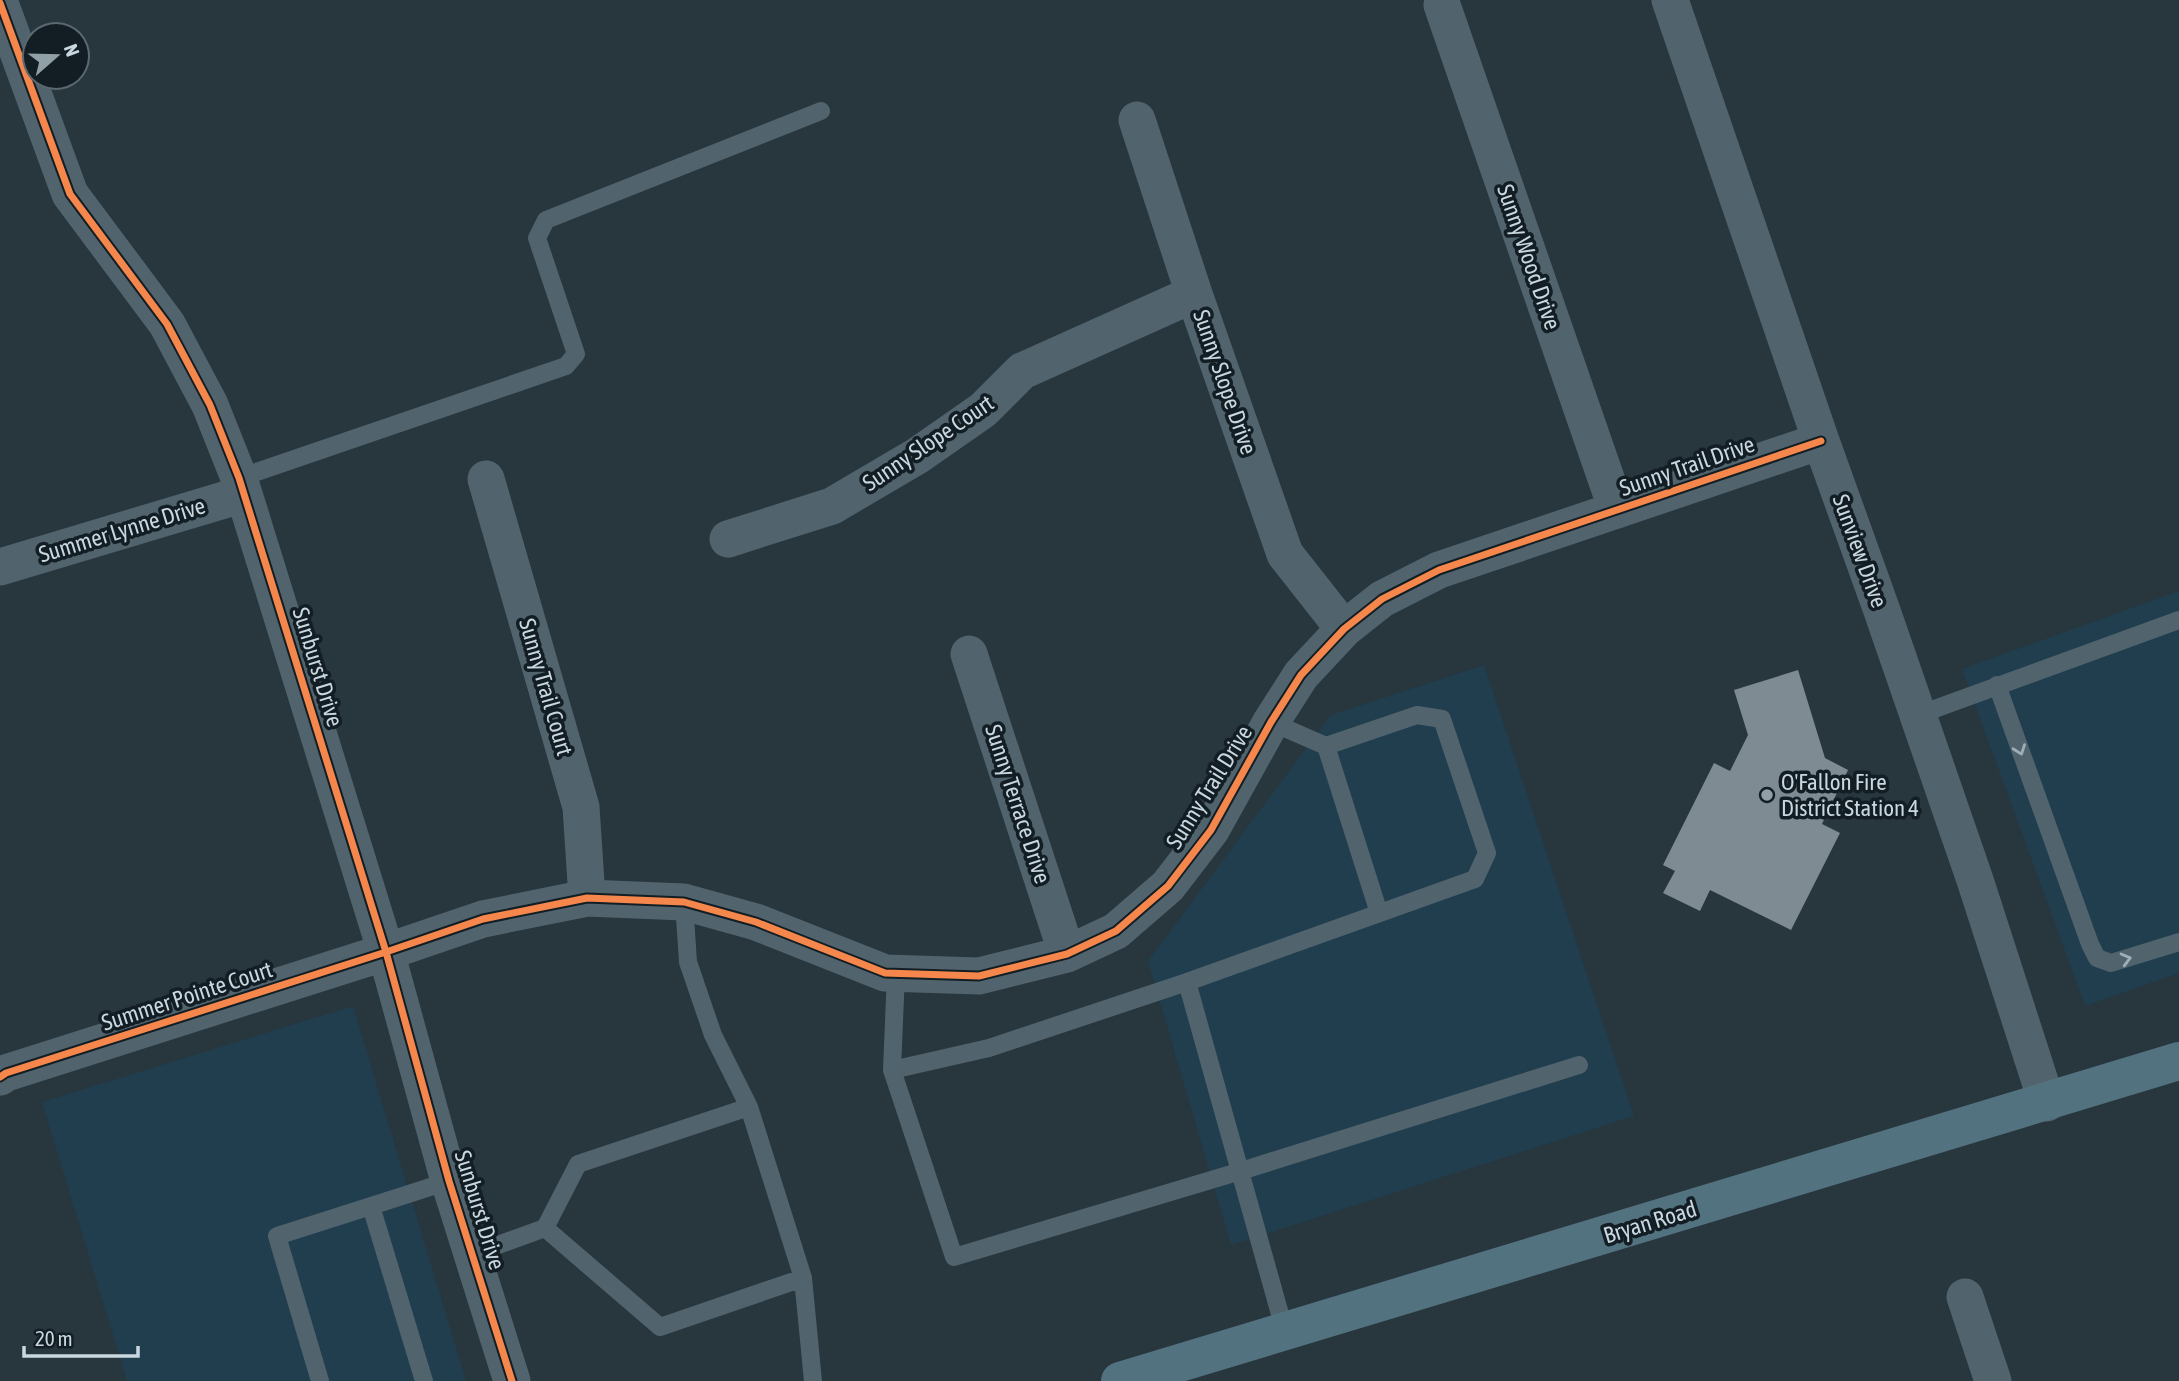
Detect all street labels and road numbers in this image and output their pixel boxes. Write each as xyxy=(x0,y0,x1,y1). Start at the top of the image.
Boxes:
street label: Sunny Wood Drive xyxy=(1492,181,1566,333)
street label: Sunny Slope Drive xyxy=(1188,306,1262,458)
street label: Sunny Slope Court xyxy=(858,390,998,496)
street label: Sunny Trail Drive xyxy=(1616,431,1758,501)
street label: Sunview Drive xyxy=(1828,491,1892,611)
street label: Summer Lynne Drive xyxy=(36,492,208,568)
street label: Sunburst Drive xyxy=(288,604,348,730)
street label: Sunny Trail Court xyxy=(514,615,578,759)
street label: Sunny Trail Drive xyxy=(1161,720,1257,854)
street label: Sunny Terrace Drive xyxy=(980,721,1056,887)
street label: Summer Pointe Court xyxy=(98,956,276,1036)
street label: Sunburst Drive xyxy=(450,1147,510,1273)
street label: Bryan Road xyxy=(1600,1196,1700,1248)

